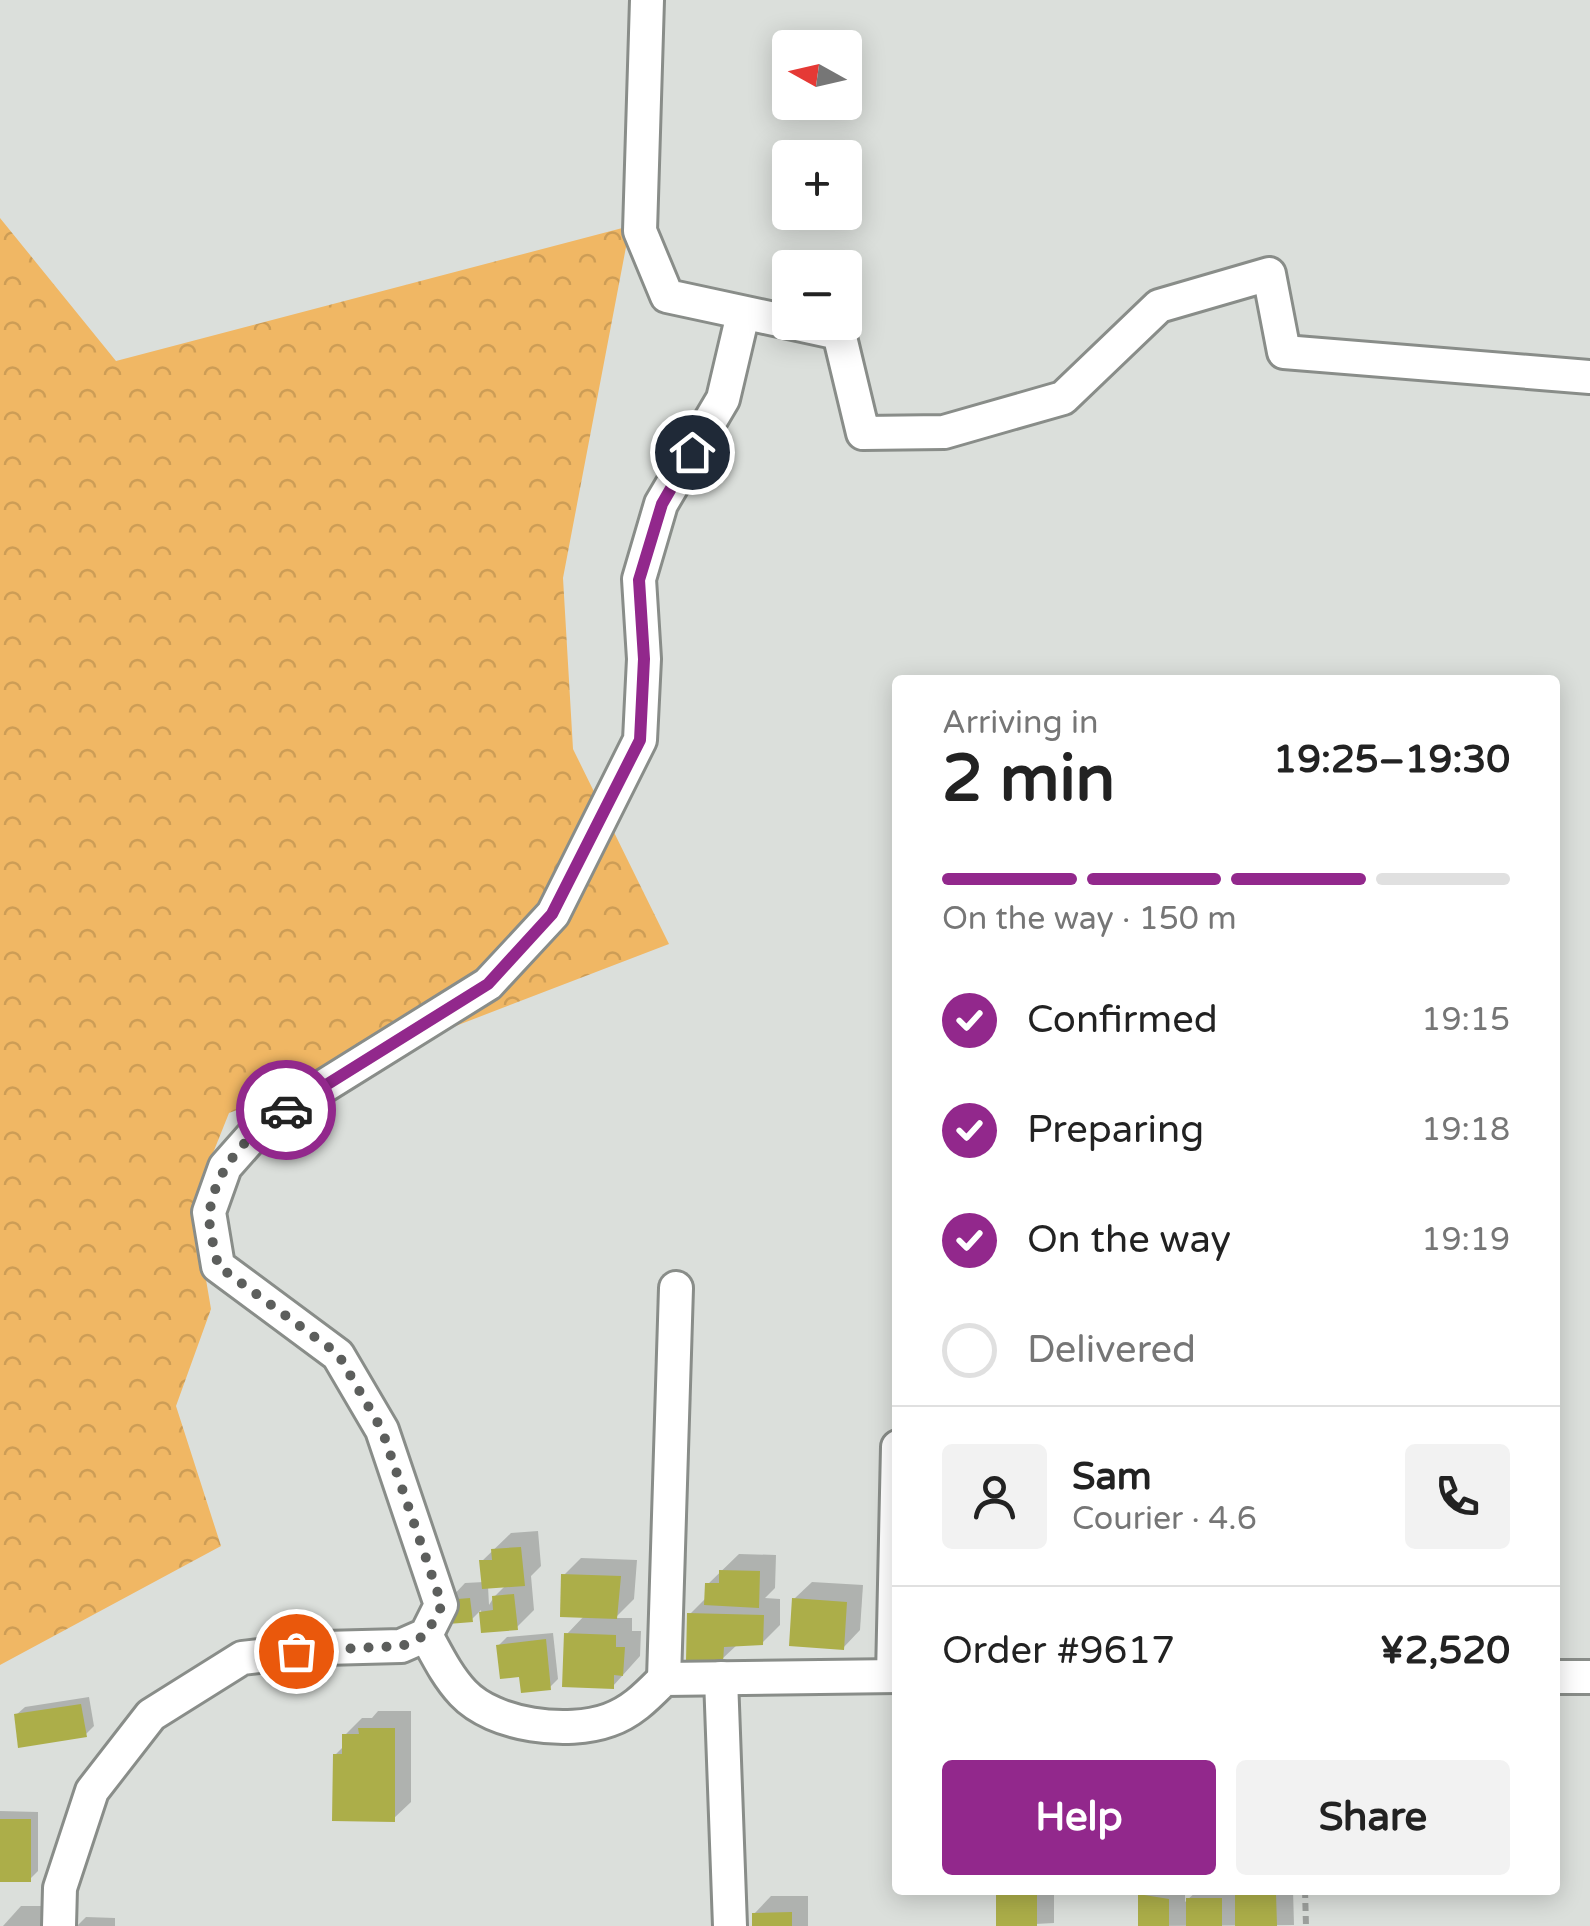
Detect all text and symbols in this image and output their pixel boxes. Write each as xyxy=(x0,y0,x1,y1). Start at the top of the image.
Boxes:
north arrow xyxy=(772,30,862,120)
map controls xyxy=(772,30,862,340)
button: + xyxy=(772,140,862,230)
button: − xyxy=(772,250,862,340)
pin xyxy=(650,410,735,495)
icon: home xyxy=(665,425,720,480)
text: Arriving in xyxy=(942,704,1099,742)
text: 19:25–19:30 xyxy=(1273,737,1510,783)
text: 2 min xyxy=(942,740,1115,819)
text: On the way · 150 m xyxy=(942,900,1237,938)
icon: check xyxy=(942,993,997,1048)
text: Confirmed xyxy=(1027,997,1218,1043)
text: 19:15 xyxy=(1421,1001,1510,1039)
courier xyxy=(236,1060,336,1160)
icon: car xyxy=(259,1083,314,1138)
icon: check xyxy=(942,1103,997,1158)
text: Preparing xyxy=(1027,1107,1204,1153)
text: 19:18 xyxy=(1421,1111,1510,1149)
icon: check xyxy=(942,1213,997,1268)
text: On the way xyxy=(1027,1217,1231,1263)
text: 19:19 xyxy=(1421,1221,1510,1259)
text: Delivered xyxy=(1027,1327,1196,1373)
button: person xyxy=(942,1444,1047,1549)
button: phone xyxy=(1405,1444,1510,1549)
text: Sam xyxy=(1072,1454,1152,1500)
text: Courier · 4.6 xyxy=(1072,1500,1257,1538)
pin xyxy=(254,1609,339,1694)
icon: bag xyxy=(269,1624,324,1679)
text: Order #9617 xyxy=(942,1628,1175,1674)
text: ¥2,520 xyxy=(1380,1628,1510,1674)
button: Help xyxy=(942,1760,1216,1875)
button: Share xyxy=(1236,1760,1510,1875)

